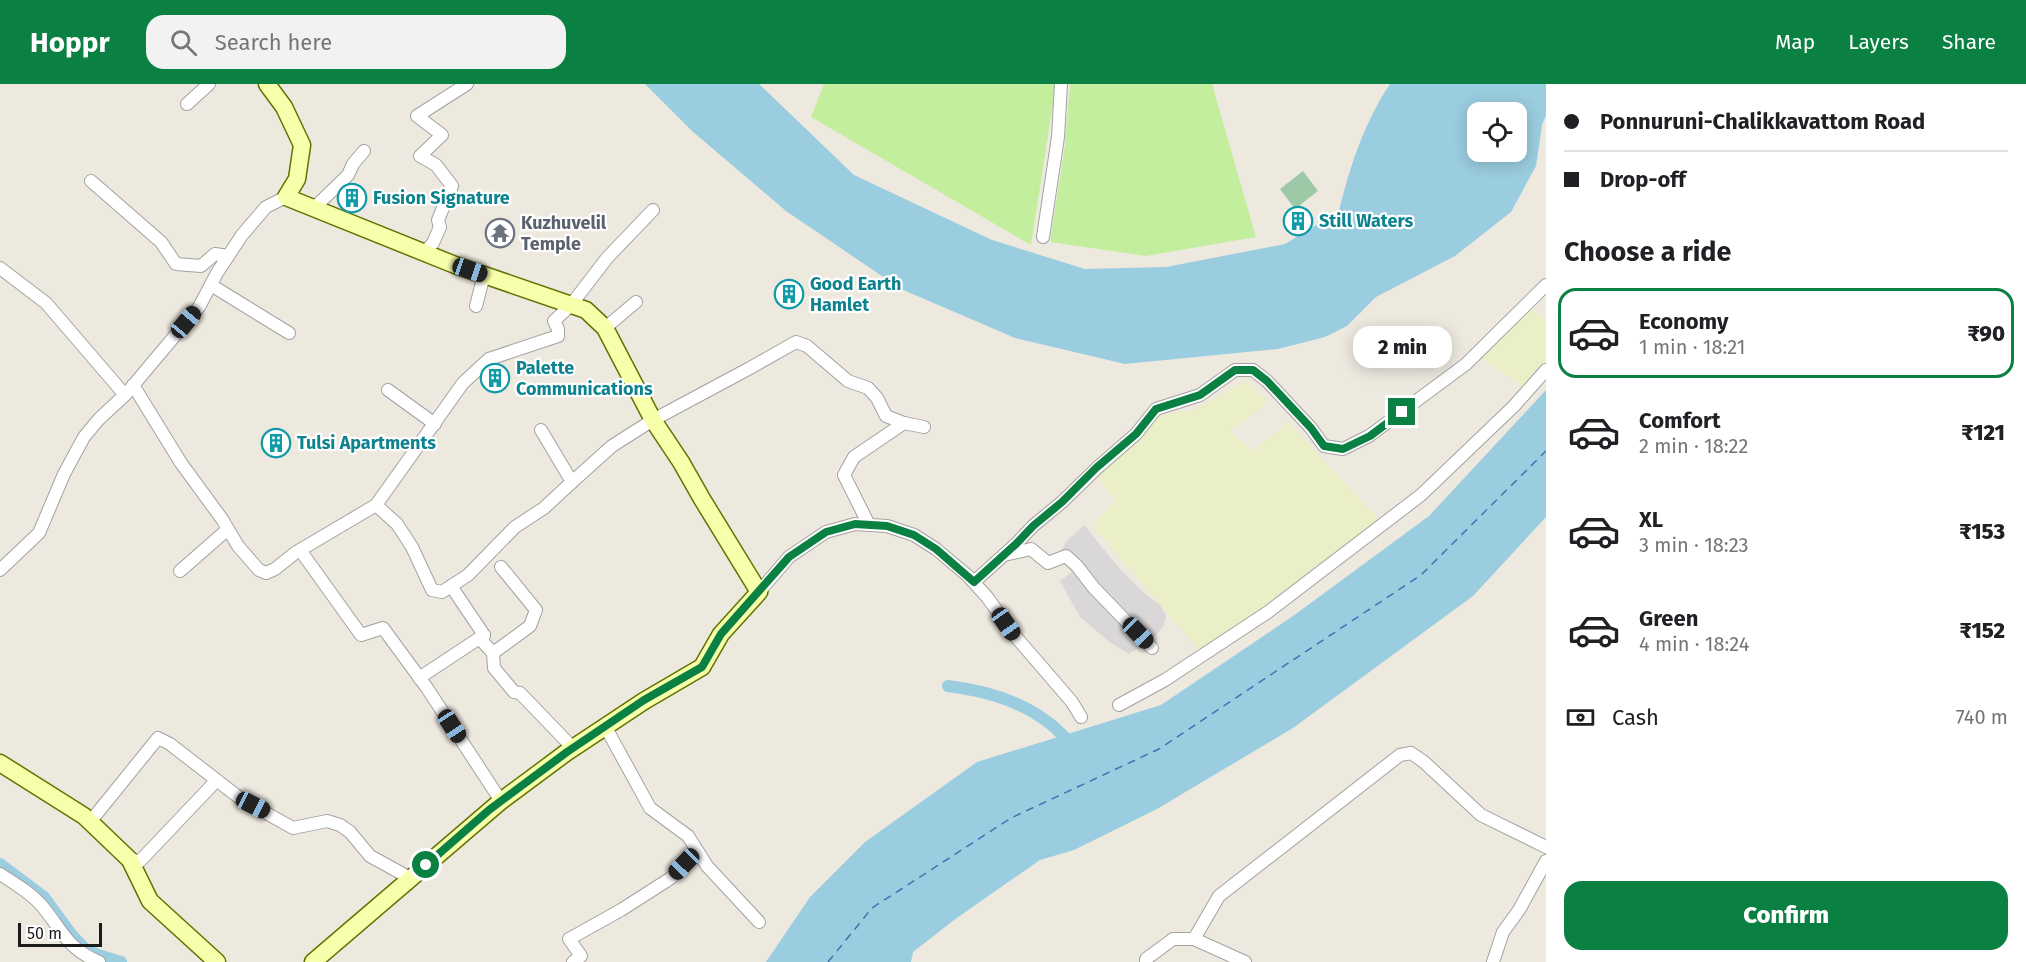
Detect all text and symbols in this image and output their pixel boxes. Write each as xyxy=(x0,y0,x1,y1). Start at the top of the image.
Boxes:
search box xyxy=(146,15,566,69)
text: Hoppr xyxy=(30,26,110,59)
icon: search xyxy=(167,26,200,59)
text: Search here xyxy=(215,29,332,56)
text: Map xyxy=(1775,29,1815,55)
text: Layers xyxy=(1848,29,1909,55)
text: Share xyxy=(1942,29,1996,55)
map controls xyxy=(1467,102,1527,162)
button: locate xyxy=(1467,102,1527,162)
text: Ponnuruni-Chalikkavattom Road xyxy=(1600,108,1925,135)
text: Drop-off xyxy=(1600,166,1686,193)
building icon: Fusion Signature xyxy=(336,182,368,214)
place label: Fusion Signature xyxy=(373,187,510,209)
building icon: Still Waters xyxy=(1282,205,1314,237)
place label: Still Waters xyxy=(1319,210,1413,232)
place label: Kuzhuvelil Temple xyxy=(521,212,607,255)
temple icon: Kuzhuvelil Temple xyxy=(484,217,516,249)
text: Choose a ride xyxy=(1564,236,1731,268)
car xyxy=(450,256,490,284)
place label: Good Earth Hamlet xyxy=(810,273,901,316)
building icon: Good Earth Hamlet xyxy=(773,278,805,310)
car xyxy=(168,302,204,342)
icon: car xyxy=(1567,306,1621,360)
text: Economy xyxy=(1639,308,1728,335)
text: ₹90 xyxy=(1967,320,2005,347)
callout: 2 min xyxy=(1352,325,1452,367)
text: 2 min xyxy=(1378,335,1427,359)
text: 1 min · 18:21 xyxy=(1639,335,1745,359)
place label: Palette Communications xyxy=(516,357,653,400)
building icon: Palette Communications xyxy=(479,362,511,394)
route end xyxy=(1388,398,1415,425)
icon: car xyxy=(1567,405,1621,459)
text: Comfort xyxy=(1639,407,1720,434)
text: ₹121 xyxy=(1961,419,2005,446)
building icon: Tulsi Apartments xyxy=(260,427,292,459)
place label: Tulsi Apartments xyxy=(297,432,436,454)
text: 2 min · 18:22 xyxy=(1639,434,1748,458)
icon: car xyxy=(1567,504,1621,558)
text: XL xyxy=(1639,506,1663,533)
text: ₹153 xyxy=(1959,518,2005,545)
text: 3 min · 18:23 xyxy=(1639,533,1748,557)
icon: car xyxy=(1567,603,1621,657)
car xyxy=(988,604,1024,644)
text: Green xyxy=(1639,605,1698,632)
car xyxy=(1119,614,1157,652)
text: ₹152 xyxy=(1959,617,2005,644)
text: 4 min · 18:24 xyxy=(1639,632,1749,656)
icon: cash xyxy=(1564,701,1597,734)
text: Cash xyxy=(1612,704,1659,731)
text: 740 m xyxy=(1956,705,2008,729)
car xyxy=(435,706,469,746)
car xyxy=(233,789,273,821)
car xyxy=(665,845,703,883)
route start xyxy=(412,851,439,878)
button: Confirm xyxy=(1564,881,2008,950)
scale bar xyxy=(18,920,102,948)
text: 50 m xyxy=(27,924,62,943)

